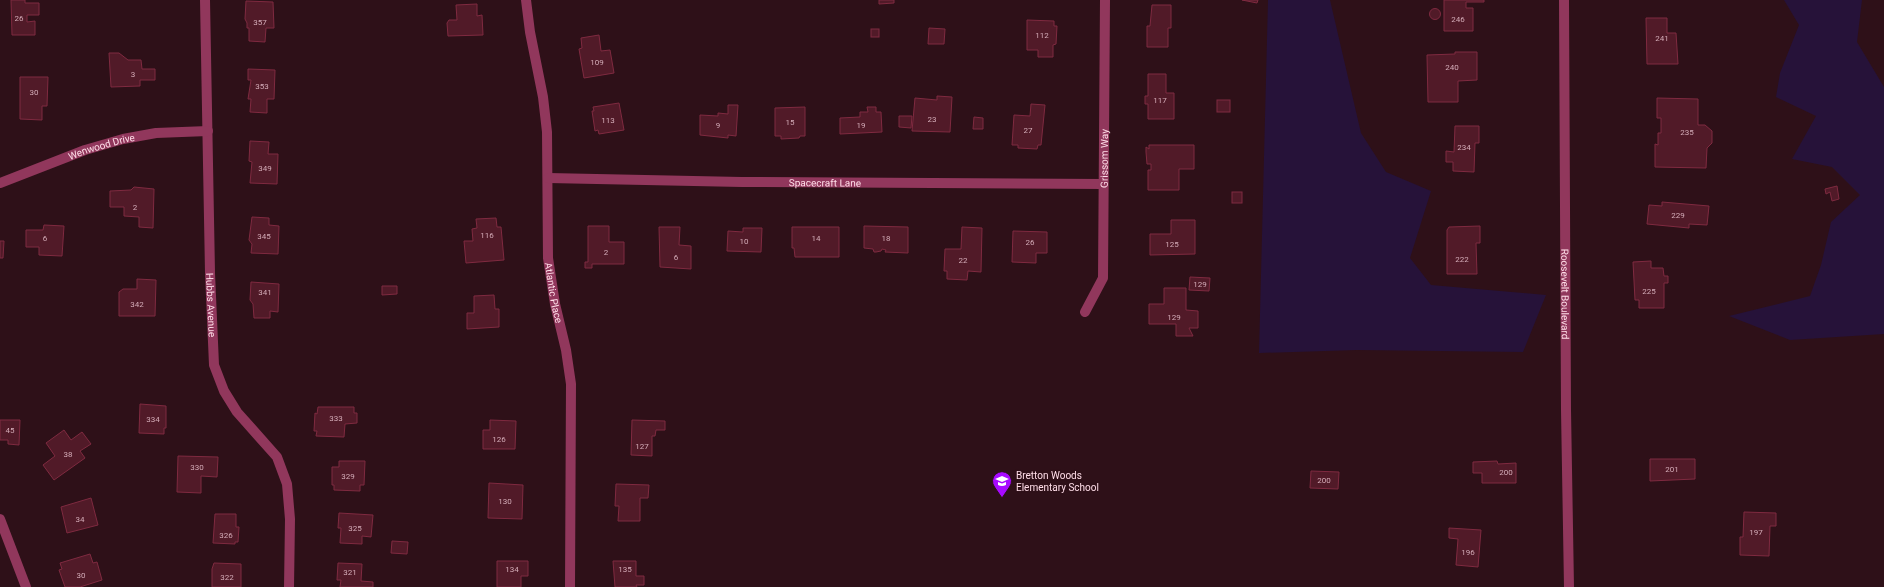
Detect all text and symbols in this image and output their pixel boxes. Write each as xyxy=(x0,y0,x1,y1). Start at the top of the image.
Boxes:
house number: 26 xyxy=(15,14,24,23)
house number: 246 xyxy=(1451,15,1465,24)
house number: 357 xyxy=(253,18,267,27)
house number: 112 xyxy=(1035,31,1049,40)
house number: 241 xyxy=(1655,34,1669,43)
house number: 109 xyxy=(590,58,604,67)
house number: 240 xyxy=(1445,63,1459,72)
house number: 3 xyxy=(131,70,135,79)
house number: 353 xyxy=(255,82,269,91)
house number: 30 xyxy=(30,88,39,97)
house number: 117 xyxy=(1153,96,1167,105)
house number: 23 xyxy=(928,115,937,124)
house number: 113 xyxy=(601,116,615,125)
house number: 15 xyxy=(786,118,795,127)
house number: 9 xyxy=(716,121,720,130)
house number: 19 xyxy=(857,121,866,130)
house number: 27 xyxy=(1024,126,1033,135)
house number: 235 xyxy=(1680,128,1694,137)
street label: Grissom Way xyxy=(1099,129,1110,188)
street label: Wenwood Drive xyxy=(67,132,136,162)
house number: 234 xyxy=(1457,143,1471,152)
house number: 349 xyxy=(258,164,272,173)
street label: Spacecraft Lane xyxy=(789,177,861,189)
house number: 2 xyxy=(133,203,138,212)
house number: 229 xyxy=(1671,211,1685,220)
house number: 116 xyxy=(480,231,494,240)
house number: 345 xyxy=(257,232,271,241)
house number: 6 xyxy=(43,234,48,243)
house number: 14 xyxy=(812,234,821,243)
house number: 18 xyxy=(882,234,891,243)
house number: 10 xyxy=(740,237,749,246)
house number: 26 xyxy=(1026,238,1035,247)
house number: 125 xyxy=(1165,240,1179,249)
house number: 2 xyxy=(604,248,609,257)
street label: Roosevelt Boulevard xyxy=(1559,249,1571,339)
house number: 6 xyxy=(674,253,679,262)
house number: 222 xyxy=(1455,255,1469,264)
house number: 22 xyxy=(959,256,968,265)
street label: Atlantic Place xyxy=(543,262,564,324)
street label: Hubbs Avenue xyxy=(204,273,218,337)
house number: 129 xyxy=(1193,280,1207,289)
house number: 225 xyxy=(1642,287,1656,296)
house number: 341 xyxy=(258,288,272,297)
house number: 342 xyxy=(130,300,144,309)
house number: 129 xyxy=(1167,313,1181,322)
house number: 333 xyxy=(329,414,343,423)
house number: 334 xyxy=(146,415,160,424)
house number: 45 xyxy=(6,426,15,435)
house number: 126 xyxy=(492,435,506,444)
house number: 127 xyxy=(635,442,649,451)
house number: 38 xyxy=(64,450,73,459)
house number: 330 xyxy=(190,463,204,472)
house number: 201 xyxy=(1665,465,1679,474)
house number: 200 xyxy=(1499,468,1513,477)
school or university icon: Bretton Woods Elementary School xyxy=(991,470,1013,498)
place label: Bretton Woods Elementary School xyxy=(1016,470,1099,493)
house number: 329 xyxy=(341,472,355,481)
house number: 200 xyxy=(1317,476,1331,485)
house number: 130 xyxy=(498,497,512,506)
house number: 34 xyxy=(76,515,85,524)
house number: 325 xyxy=(348,524,362,533)
house number: 197 xyxy=(1749,528,1763,537)
house number: 326 xyxy=(219,531,233,540)
house number: 196 xyxy=(1461,548,1475,557)
house number: 134 xyxy=(505,565,519,574)
house number: 135 xyxy=(618,565,632,574)
house number: 321 xyxy=(343,568,357,577)
house number: 30 xyxy=(77,571,86,580)
house number: 322 xyxy=(220,573,234,582)

